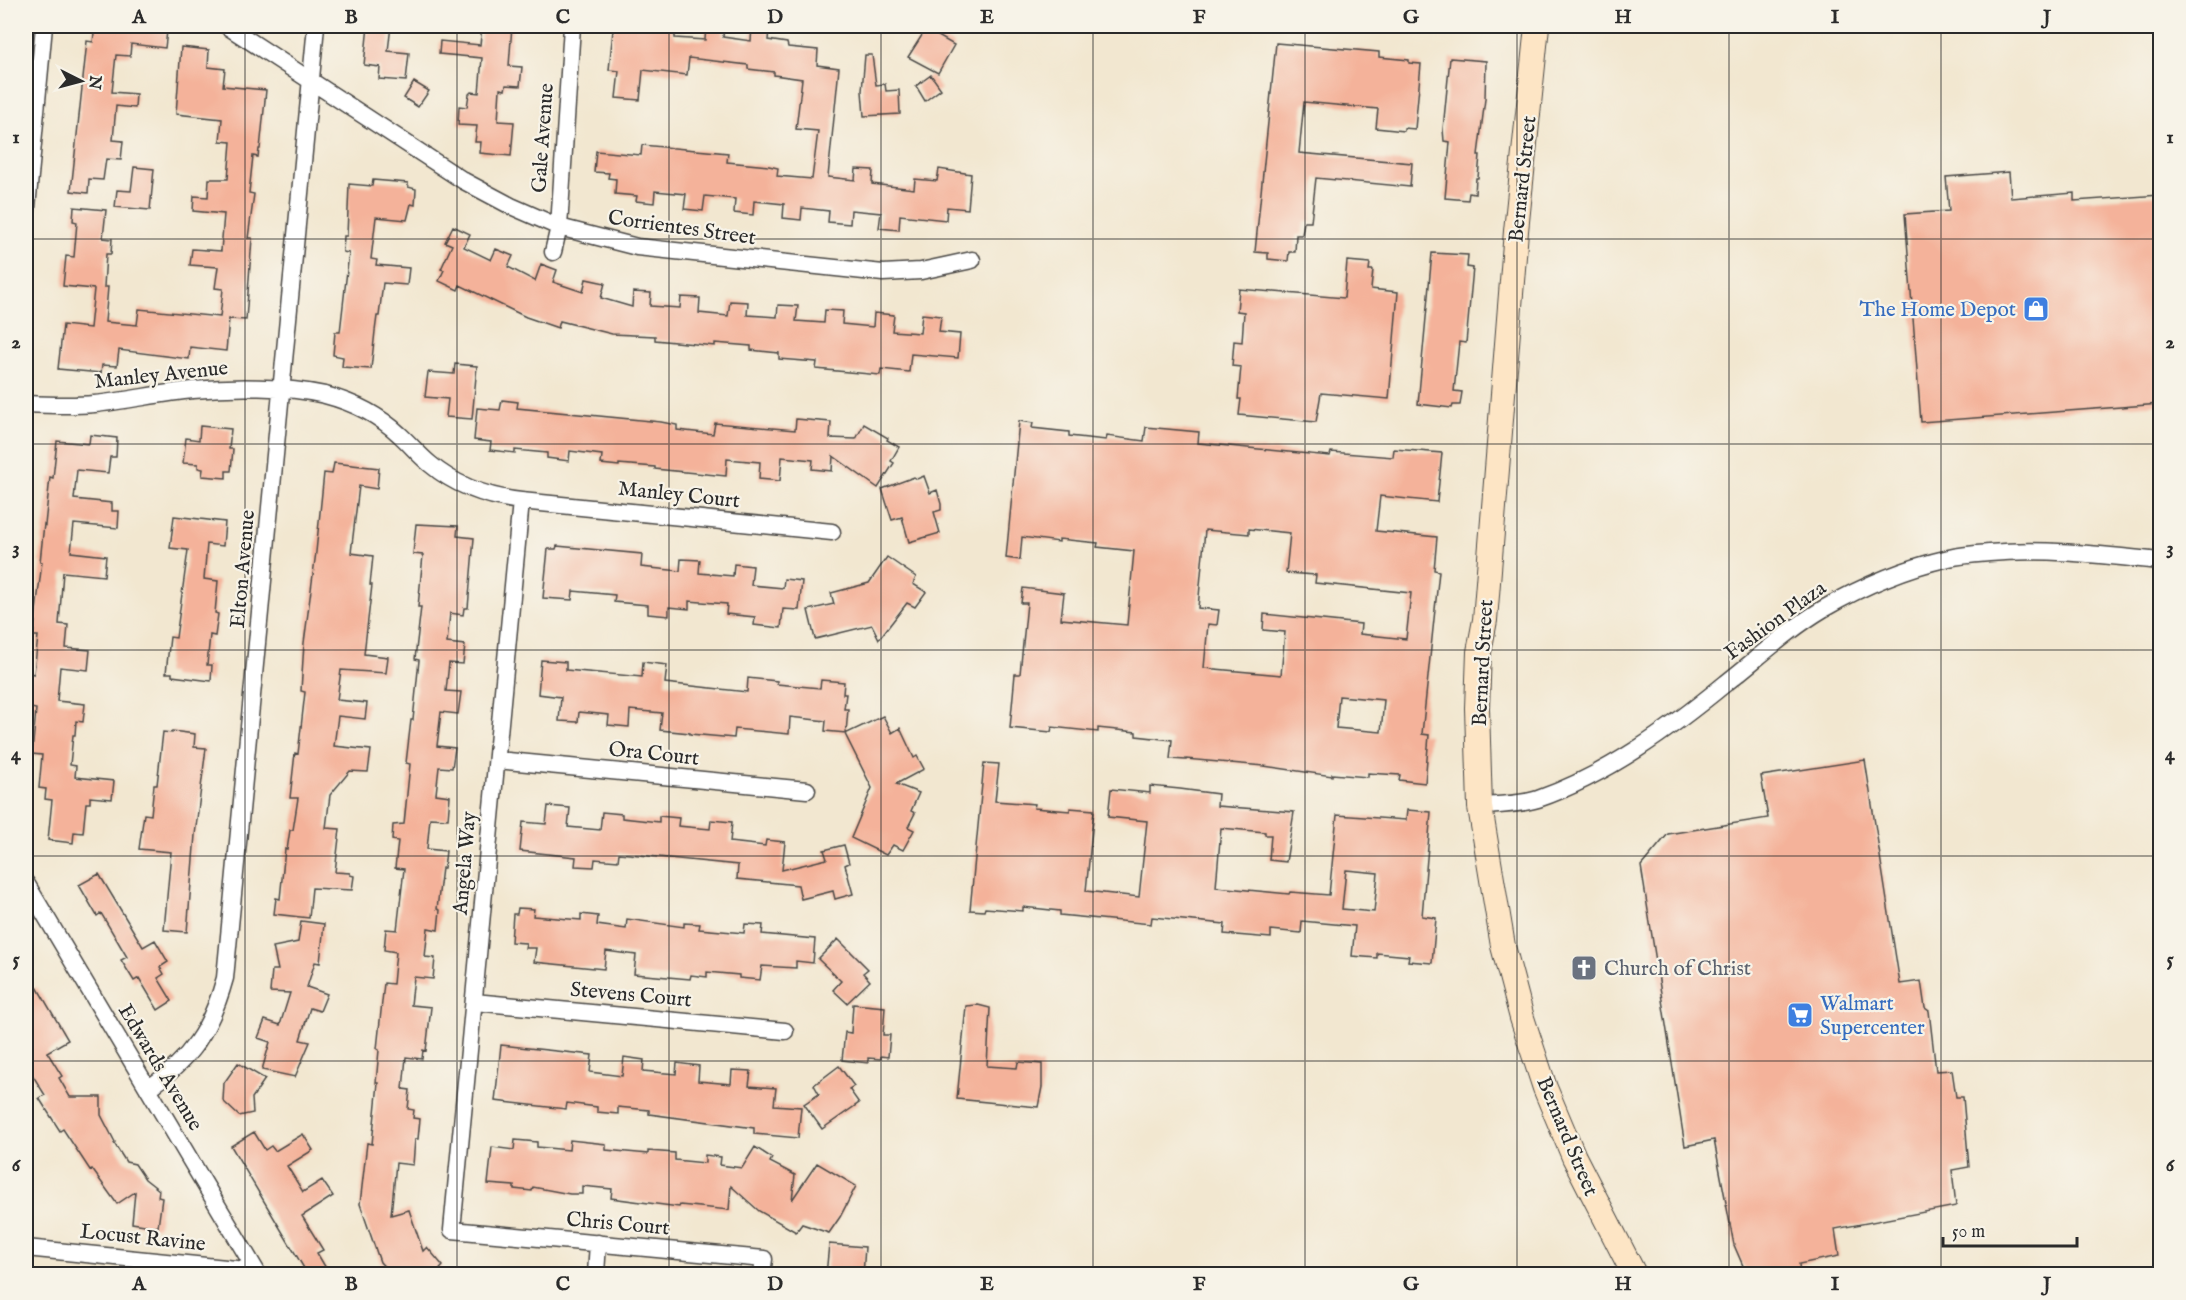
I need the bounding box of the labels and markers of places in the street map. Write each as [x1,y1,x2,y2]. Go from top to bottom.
shop icon: The Home Depot [2021,294,2051,324]
place label: The Home Depot [1859,297,2016,324]
church icon: Church of Christ [1569,953,1599,983]
place label: Church of Christ [1604,956,1751,983]
place label: Walmart Supercenter [1820,991,1925,1042]
supermarket icon: Walmart Supercenter [1785,1000,1815,1030]

